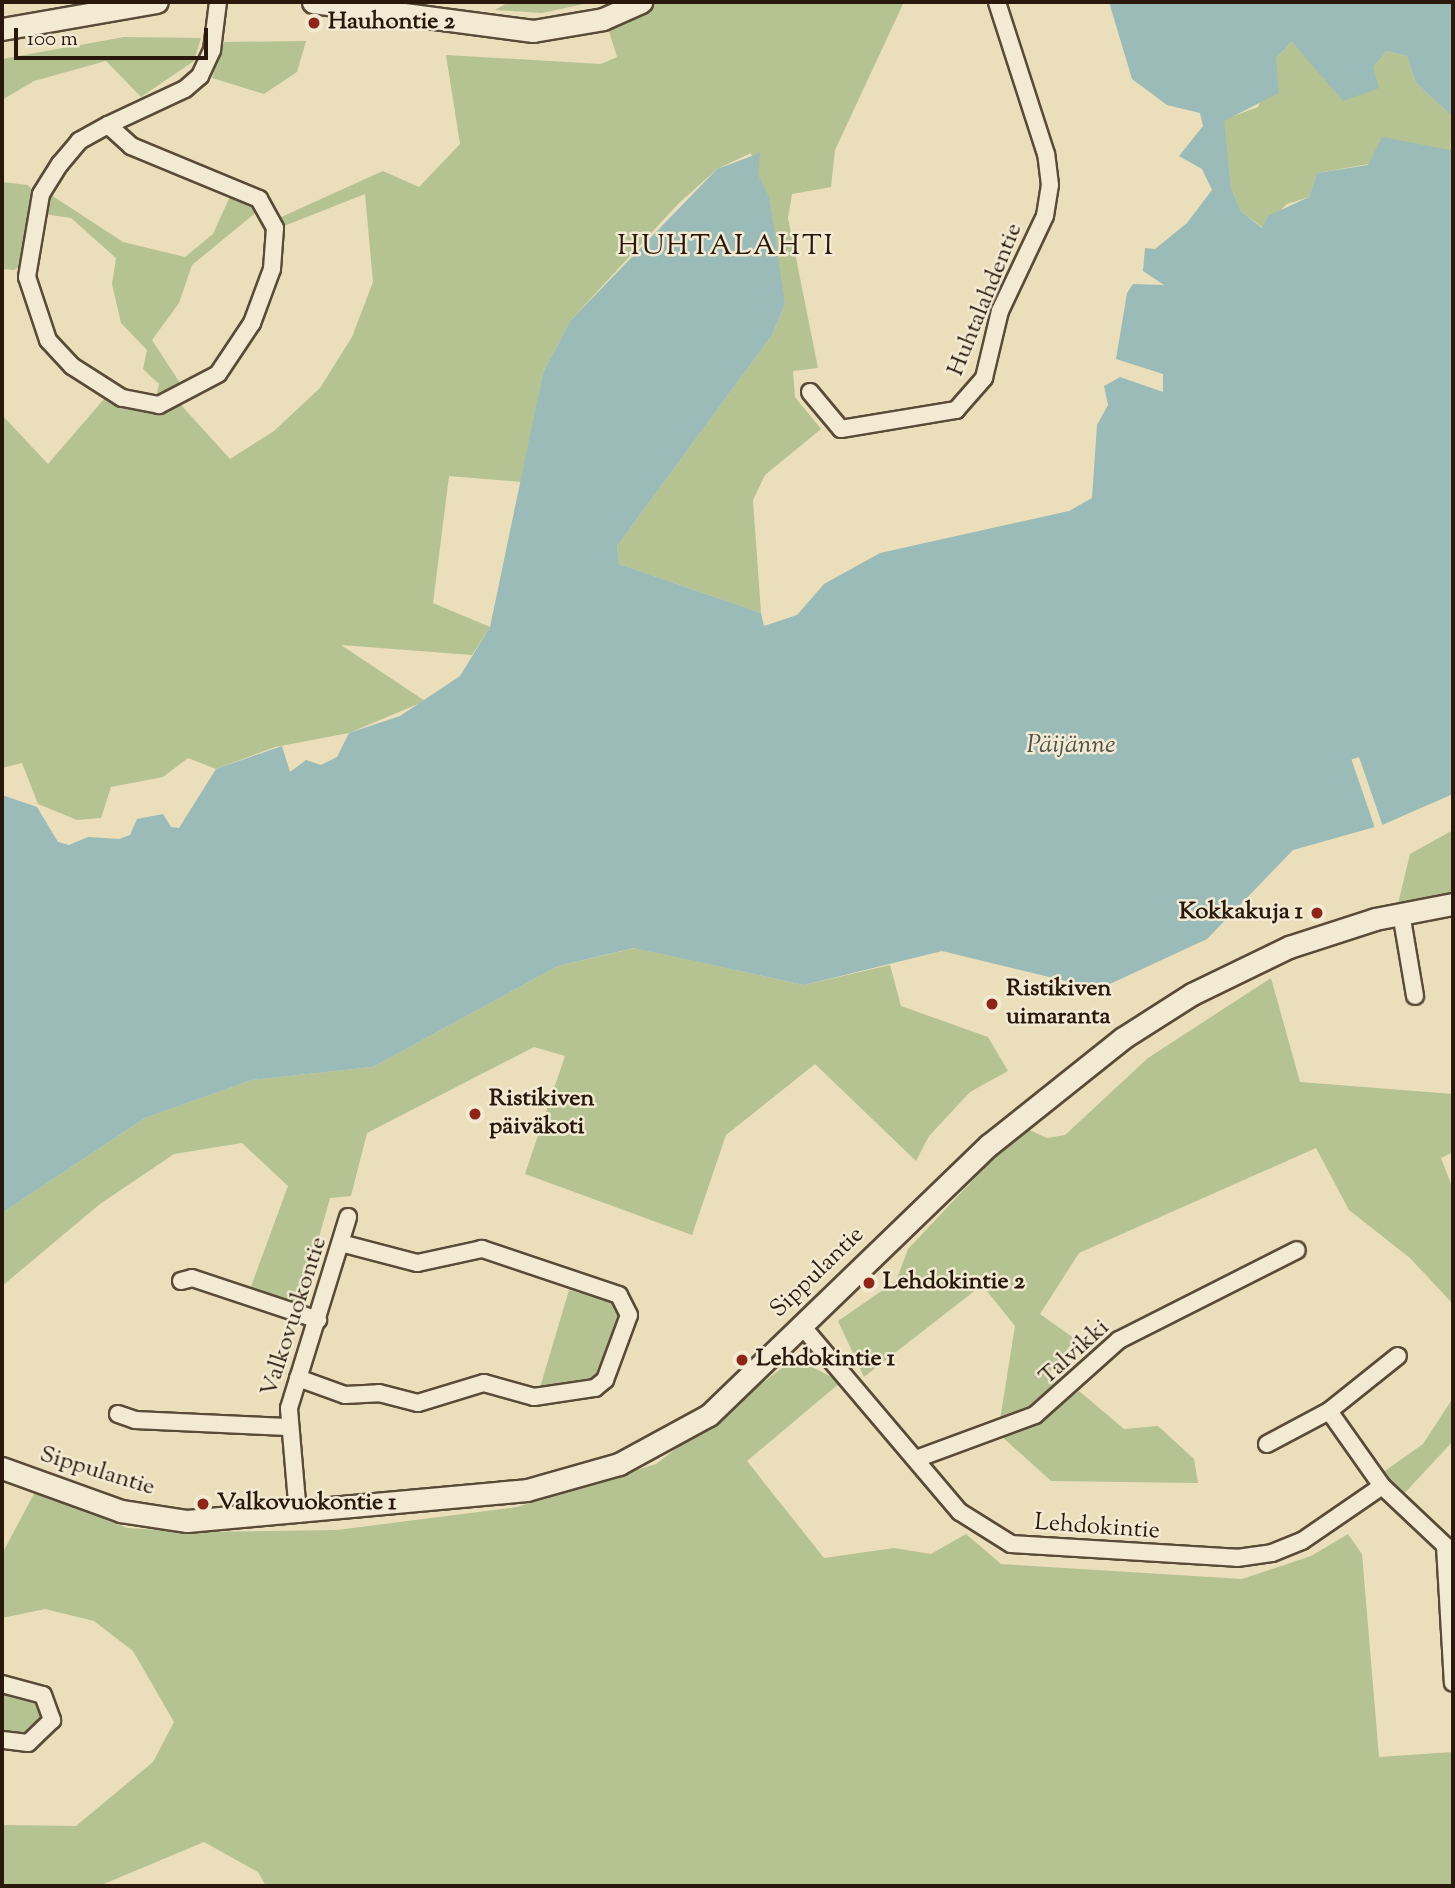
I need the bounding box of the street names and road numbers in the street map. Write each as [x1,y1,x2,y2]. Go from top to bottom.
street label: Huhtalahdentie [942,219,1030,381]
street label: Sippulantie [765,1221,871,1325]
street label: Valkovuokontie [256,1234,334,1400]
street label: Talvikki [1034,1314,1116,1392]
street label: Sippulantie [36,1441,158,1503]
street label: Lehdokintie [1033,1509,1161,1547]

